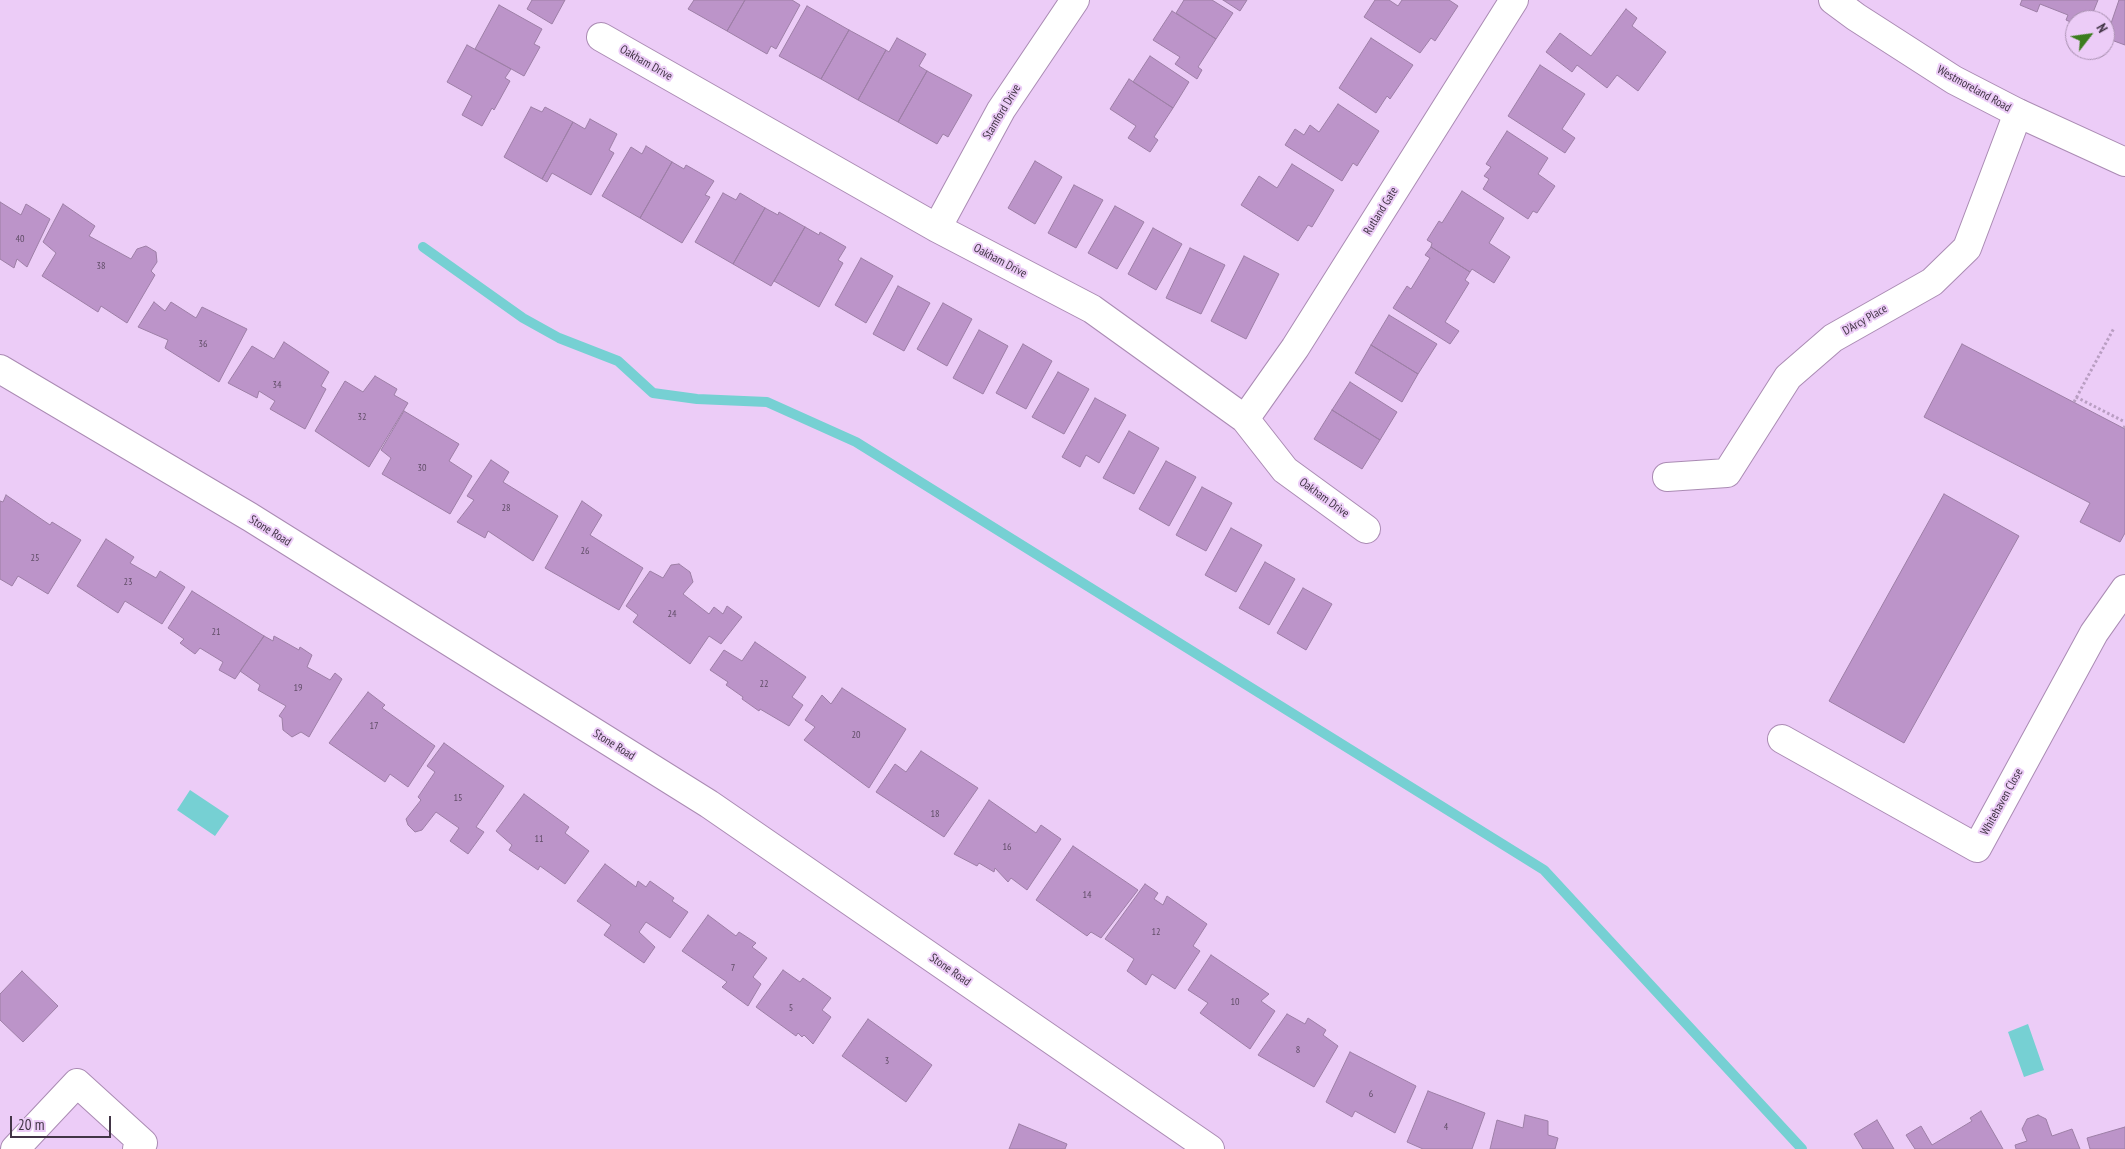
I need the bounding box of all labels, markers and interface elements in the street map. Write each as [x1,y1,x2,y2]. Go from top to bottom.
north arrow [2065,10,2115,60]
text: N [2092,20,2112,36]
street label: Oakham Drive [617,42,675,84]
street label: Westmoreland Road [1935,63,2013,115]
street label: Stamford Drive [980,82,1024,142]
street label: Rutland Gate [1361,184,1401,238]
house number: 40 [16,233,24,245]
street label: Oakham Drive [971,241,1029,281]
house number: 38 [97,260,105,272]
street label: D'Arcy Place [1840,301,1890,339]
house number: 36 [199,338,207,350]
house number: 34 [273,379,281,391]
house number: 32 [358,411,366,423]
house number: 30 [418,462,426,474]
street label: Oakham Drive [1296,475,1352,521]
house number: 28 [502,502,510,514]
street label: Stone Road [246,513,294,549]
house number: 26 [581,545,589,557]
house number: 25 [31,552,39,564]
house number: 23 [124,576,132,588]
house number: 24 [668,608,676,620]
house number: 21 [212,626,220,638]
house number: 22 [760,678,768,690]
house number: 19 [294,682,302,694]
house number: 17 [370,720,378,732]
street label: Stone Road [590,727,638,763]
house number: 20 [852,729,860,741]
street label: Whitehaven Close [1978,766,2026,838]
house number: 15 [454,792,462,804]
house number: 18 [931,808,939,820]
house number: 11 [535,833,543,845]
house number: 16 [1003,841,1011,853]
house number: 14 [1083,889,1091,901]
house number: 12 [1152,926,1160,938]
street label: Stone Road [927,951,973,989]
house number: 7 [731,962,735,974]
house number: 10 [1231,996,1239,1008]
house number: 5 [789,1002,793,1014]
house number: 8 [1296,1044,1300,1056]
house number: 3 [885,1055,889,1067]
house number: 6 [1369,1088,1373,1100]
scale bar [12,1106,114,1138]
text: 20 m [18,1115,44,1134]
house number: 4 [1444,1121,1448,1133]

